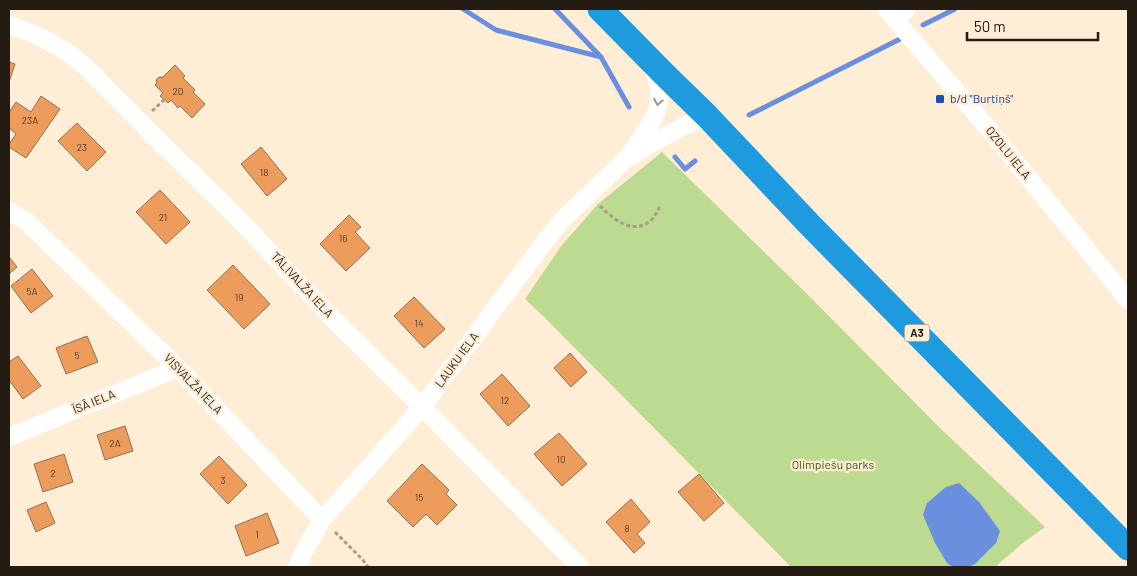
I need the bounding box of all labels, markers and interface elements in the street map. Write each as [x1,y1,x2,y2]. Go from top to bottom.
scale bar [967,10,1098,42]
text: 50 m [974,17,1006,35]
house number: 20 [172,85,184,97]
place label: b/d "Burtiņš" [950,91,1013,105]
marker: b/d "Burtiņš" [934,93,946,105]
one-way arrow [653,98,664,106]
house number: 23A [22,114,38,126]
street label: OZOLU IELA [983,123,1034,181]
house number: 23 [77,141,87,153]
house number: 18 [260,166,268,178]
house number: 21 [159,211,167,223]
house number: 16 [339,232,347,244]
street label: TĀLIVALŽA IELA [269,249,337,320]
house number: 5A [26,285,38,297]
house number: 19 [235,291,243,303]
house number: 14 [414,317,424,329]
road number: A3 [904,324,930,342]
street label: LAUKU IELA [431,329,481,390]
house number: 5 [74,349,80,361]
street label: VISVALŽA IELA [161,350,226,416]
street label: ĪSĀ IELA [69,386,117,416]
house number: 12 [501,394,509,406]
house number: 2A [109,437,121,449]
house number: 10 [556,453,566,465]
park label: Olimpiešu parks [792,457,875,471]
house number: 2 [50,467,56,479]
house number: 3 [220,474,226,486]
house number: 15 [415,491,423,503]
house number: 8 [624,522,630,534]
house number: 1 [255,528,259,540]

